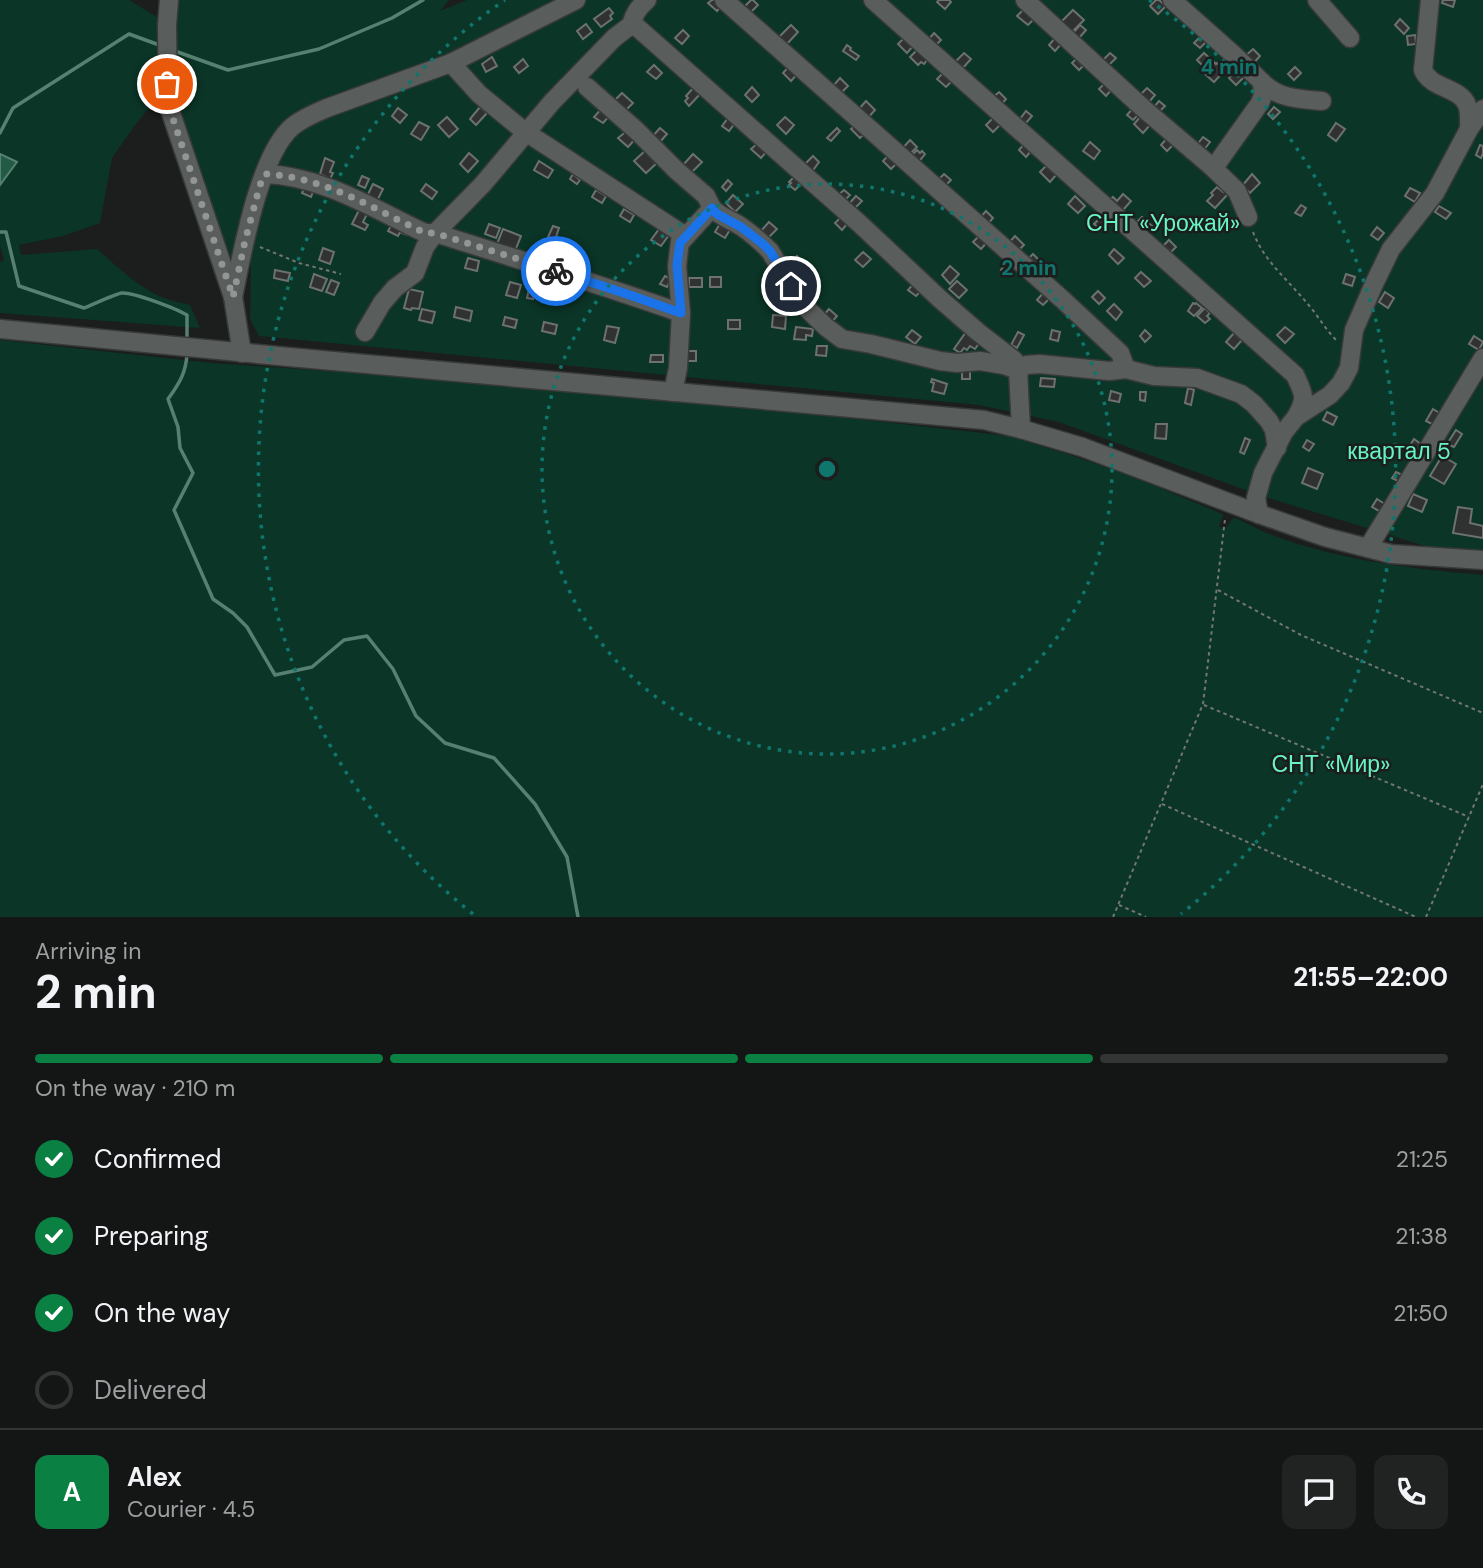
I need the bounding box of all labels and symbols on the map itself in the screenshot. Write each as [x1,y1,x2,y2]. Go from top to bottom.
text: 4 min [1200,53,1258,81]
pin [137,54,197,114]
park label: СНТ «Урожай» [1086,208,1240,238]
courier [521,236,591,306]
text: 2 min [1001,254,1057,282]
pin [761,256,821,316]
park label: квартал 5 [1347,436,1451,466]
centre of rings [815,457,839,481]
park label: СНТ «Мир» [1272,749,1390,779]

